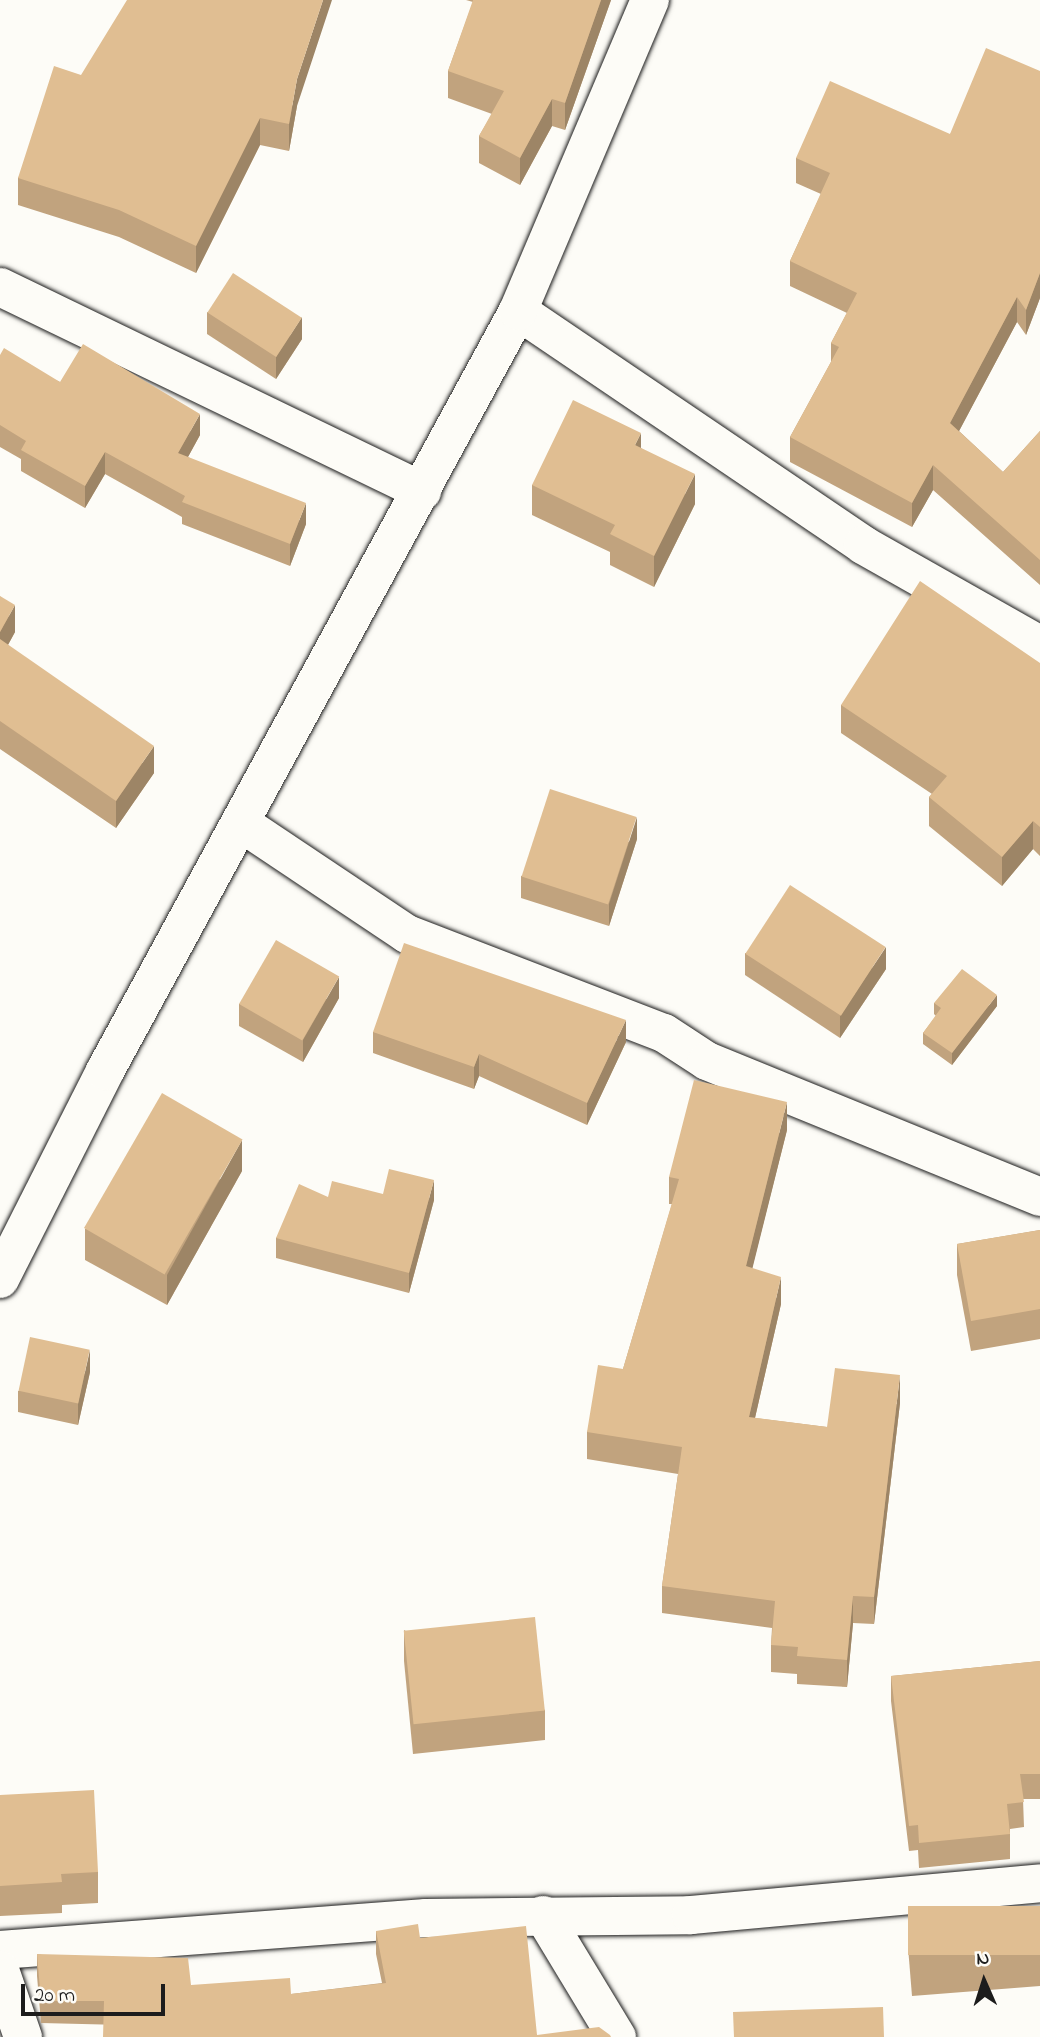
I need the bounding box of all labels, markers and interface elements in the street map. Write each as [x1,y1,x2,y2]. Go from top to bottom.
north arrow [949,1946,1019,2016]
text: N [976,1946,990,1973]
scale bar [24,1970,168,2014]
text: 20 m [34,1981,75,2011]

